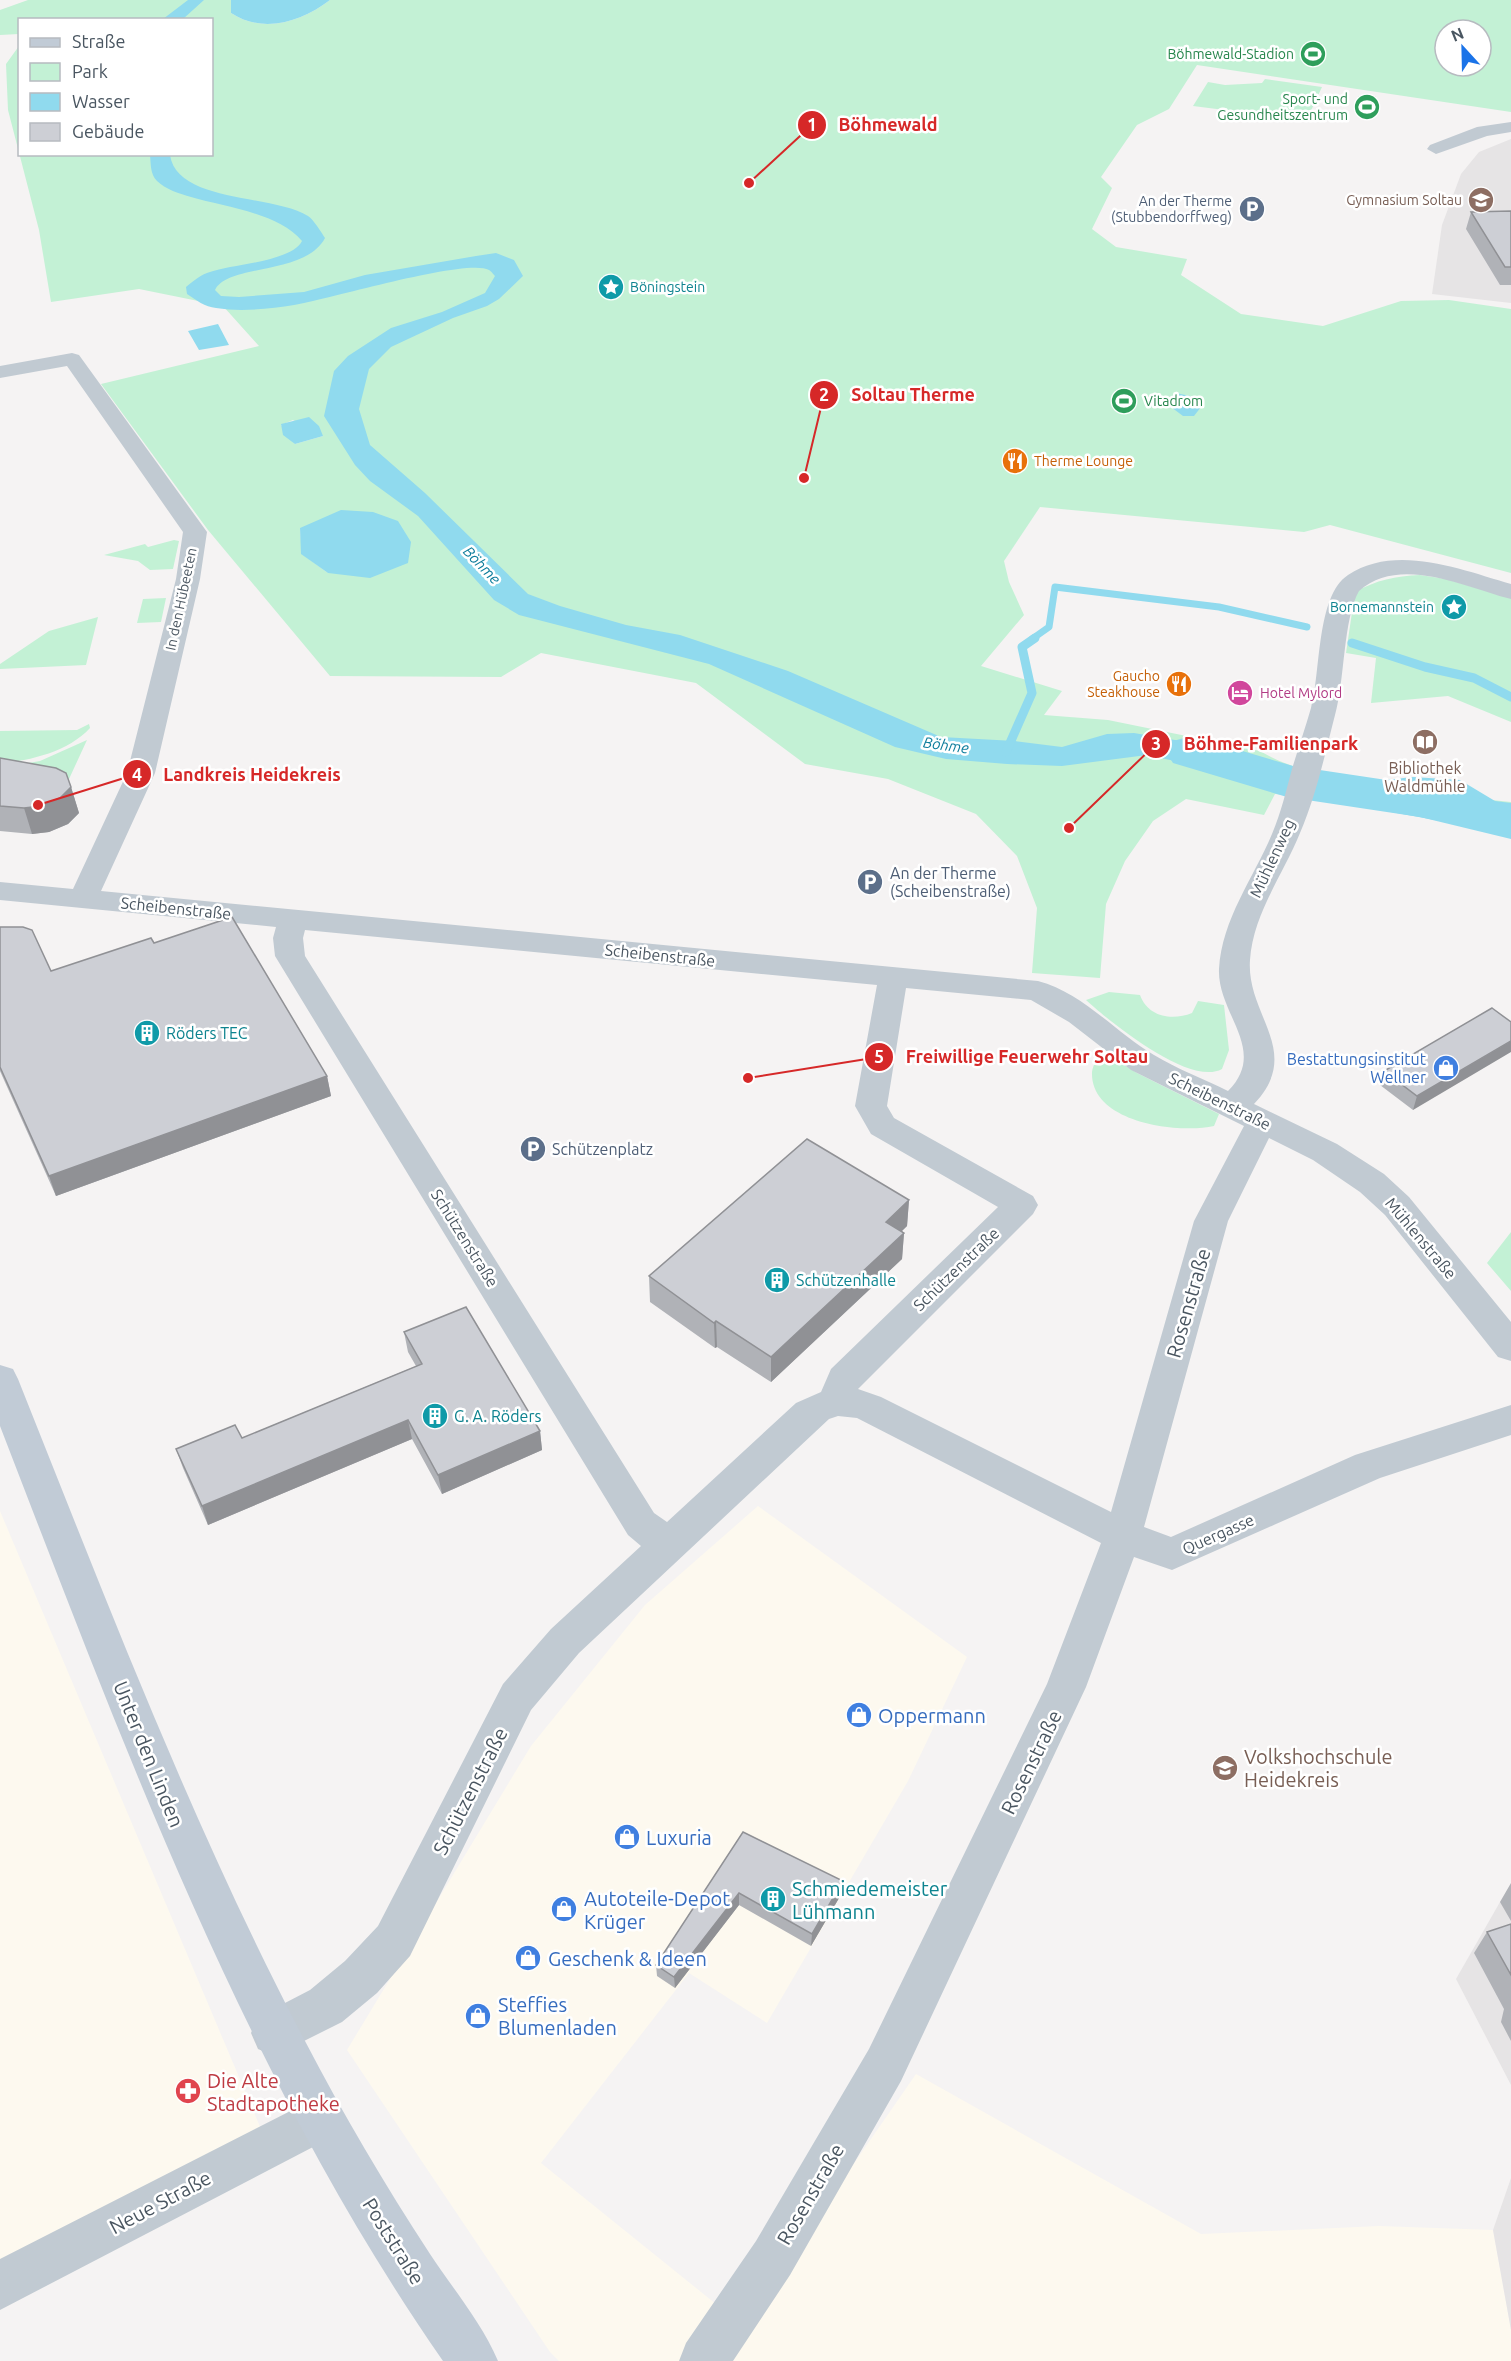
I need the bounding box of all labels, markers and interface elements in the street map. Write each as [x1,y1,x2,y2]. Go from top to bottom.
legend [18,18,213,156]
north arrow [1433,18,1493,78]
text: N [1448,24,1466,45]
text: Straße [72,31,125,51]
sports icon: Böhmewald-Stadion [1298,39,1328,69]
place label: Böhmewald-Stadion [1167,46,1294,62]
text: Park [72,61,108,81]
text: Wasser [72,91,130,111]
place label: Sport- und Gesundheitszentrum [1217,91,1348,123]
sports icon: Sport- und Gesundheitszentrum [1352,92,1382,122]
callout: Böhmewald [797,107,950,143]
text: 1 [807,114,817,134]
text: Böhmewald [838,114,938,134]
text: Gebäude [72,121,144,141]
school or university icon: Gymnasium Soltau [1466,185,1496,215]
place label: Gymnasium Soltau [1346,192,1462,208]
place label: An der Therme (Stubbendorffweg) [1111,193,1232,225]
parking icon: An der Therme (Stubbendorffweg) [1237,194,1267,224]
place icon: Böningstein [596,272,626,302]
place label: Böningstein [630,279,705,295]
callout: Soltau Therme [809,377,987,413]
text: 2 [819,384,829,404]
text: Soltau Therme [851,384,975,404]
sports icon: Vitadrom [1109,386,1139,416]
place label: Vitadrom [1144,393,1203,409]
restaurant icon: Therme Lounge [1000,446,1030,476]
place label: Therme Lounge [1034,453,1133,469]
water label: Böhme [460,543,504,588]
street label: In den Hübeeten [162,546,200,652]
place icon: Bornemannstein [1439,592,1469,622]
place label: Bornemannstein [1330,599,1434,615]
place label: Gaucho Steakhouse [1087,668,1160,700]
restaurant icon: Gaucho Steakhouse [1164,669,1194,699]
hotel icon: Hotel Mylord [1225,678,1255,708]
place label: Hotel Mylord [1260,685,1342,701]
callout: Böhme-Familienpark [1141,726,1370,762]
library icon: Bibliothek Waldmühle [1410,727,1440,757]
water label: Böhme [922,733,970,757]
text: 3 [1151,733,1161,753]
text: Böhme-Familienpark [1184,733,1358,753]
callout: Landkreis Heidekreis [122,756,353,792]
place label: Bibliothek Waldmühle [1384,759,1466,795]
text: 4 [132,764,142,784]
text: Landkreis Heidekreis [163,764,341,784]
street label: Mühlenweg [1246,816,1298,900]
place label: An der Therme (Scheibenstraße) [890,864,1011,901]
parking icon: An der Therme (Scheibenstraße) [855,867,885,897]
street label: Scheibenstraße [120,893,232,923]
street label: Scheibenstraße [604,940,716,970]
building icon: Röders TEC [132,1018,162,1048]
place label: Röders TEC [166,1024,248,1042]
callout: Freiwillige Feuerwehr Soltau [864,1039,1160,1075]
text: 5 [874,1046,884,1066]
text: Freiwillige Feuerwehr Soltau [906,1046,1148,1066]
place label: Bestattungsinstitut Wellner [1287,1050,1427,1086]
shop icon: Bestattungsinstitut Wellner [1431,1053,1461,1083]
street label: Scheibenstraße [1166,1069,1274,1133]
parking icon: Schützenplatz [518,1134,548,1164]
place label: Schützenplatz [552,1140,653,1158]
street label: Schützenstraße [428,1186,502,1290]
street label: Mühlenstraße [1382,1194,1460,1282]
street label: Schützenstraße [910,1224,1002,1314]
street label: Rosenstraße [1161,1246,1215,1360]
building icon: Schützenhalle [762,1265,792,1295]
place label: Schützenhalle [796,1271,896,1289]
building icon: G. A. Röders [420,1401,450,1431]
place label: G. A. Röders [454,1407,541,1425]
street label: Quergasse [1179,1510,1257,1558]
street label: Unter den Linden [109,1678,189,1830]
shop icon: Oppermann [844,1700,874,1730]
place label: Oppermann [878,1704,986,1727]
street label: Rosenstraße [996,1706,1066,1818]
street label: Schützenstraße [428,1724,512,1858]
place label: Volkshochschule Heidekreis [1244,1745,1393,1791]
school or university icon: Volkshochschule Heidekreis [1210,1753,1240,1783]
shop icon: Luxuria [612,1822,642,1852]
place label: Luxuria [646,1826,712,1849]
place label: Schmiedemeister Lühmann [792,1877,948,1923]
building icon: Schmiedemeister Lühmann [758,1884,788,1914]
place label: Autoteile-Depot Krüger [584,1887,730,1933]
shop icon: Autoteile-Depot Krüger [549,1894,579,1924]
shop icon: Geschenk & Ideen [513,1943,543,1973]
place label: Geschenk & Ideen [548,1947,707,1970]
place label: Steffies Blumenladen [498,1993,617,2039]
shop icon: Steffies Blumenladen [463,2001,493,2031]
place label: Die Alte Stadtapotheke [207,2069,340,2115]
pharmacy icon: Die Alte Stadtapotheke [173,2076,203,2106]
street label: Rosenstraße [772,2139,848,2249]
street label: Neue Straße [105,2166,215,2238]
street label: Poststraße [358,2194,430,2288]

